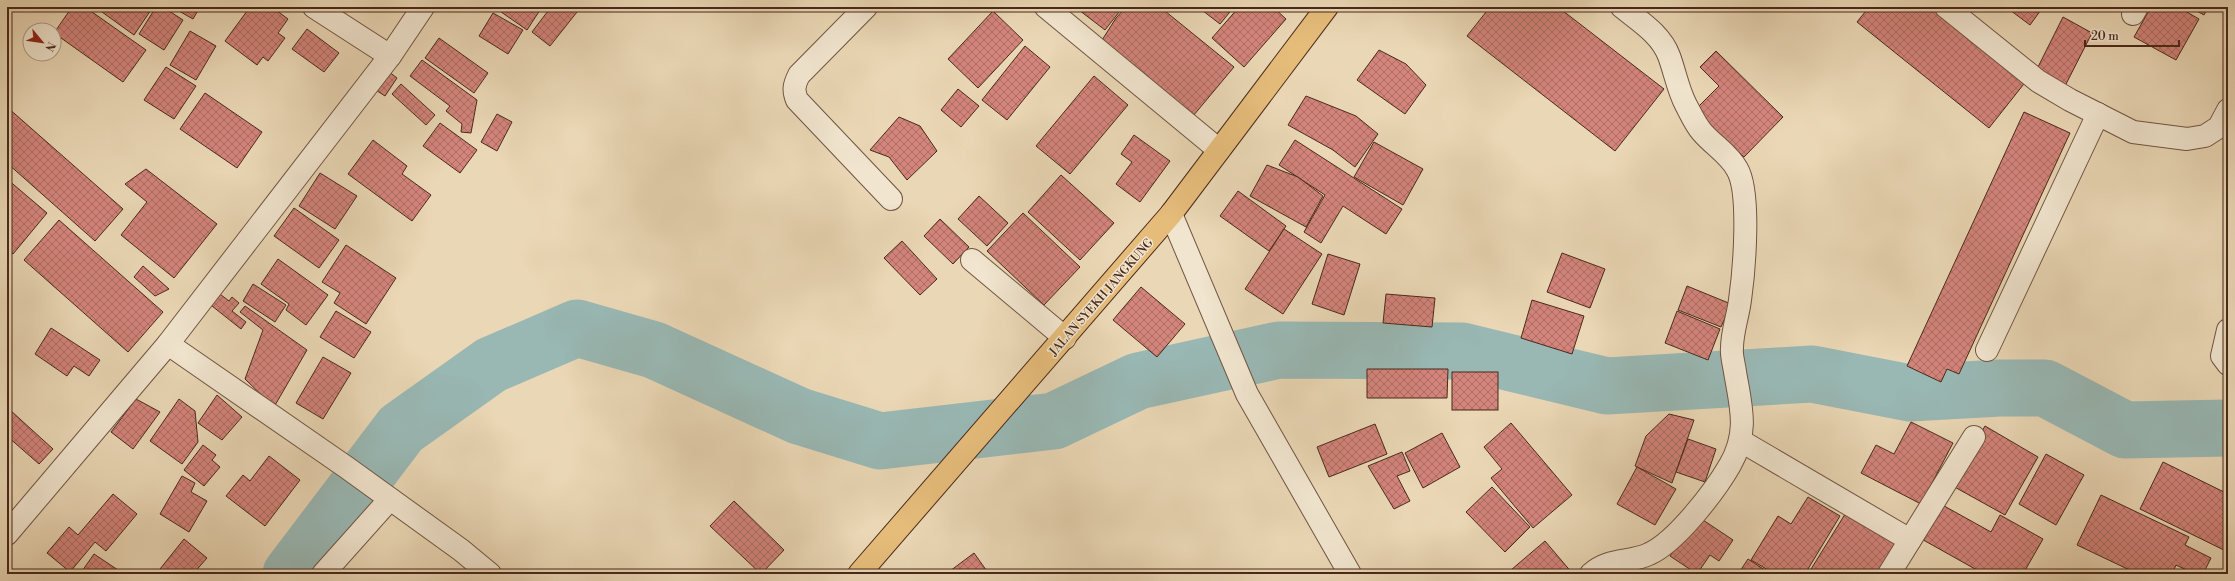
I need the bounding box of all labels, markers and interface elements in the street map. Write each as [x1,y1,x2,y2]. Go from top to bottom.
north arrow [22,22,62,62]
scale bar [2085,22,2179,48]
text: 20 m [2091,29,2119,44]
text: N [41,39,58,54]
street label: JALAN SYEKH JANGKUNG [1046,235,1157,360]

